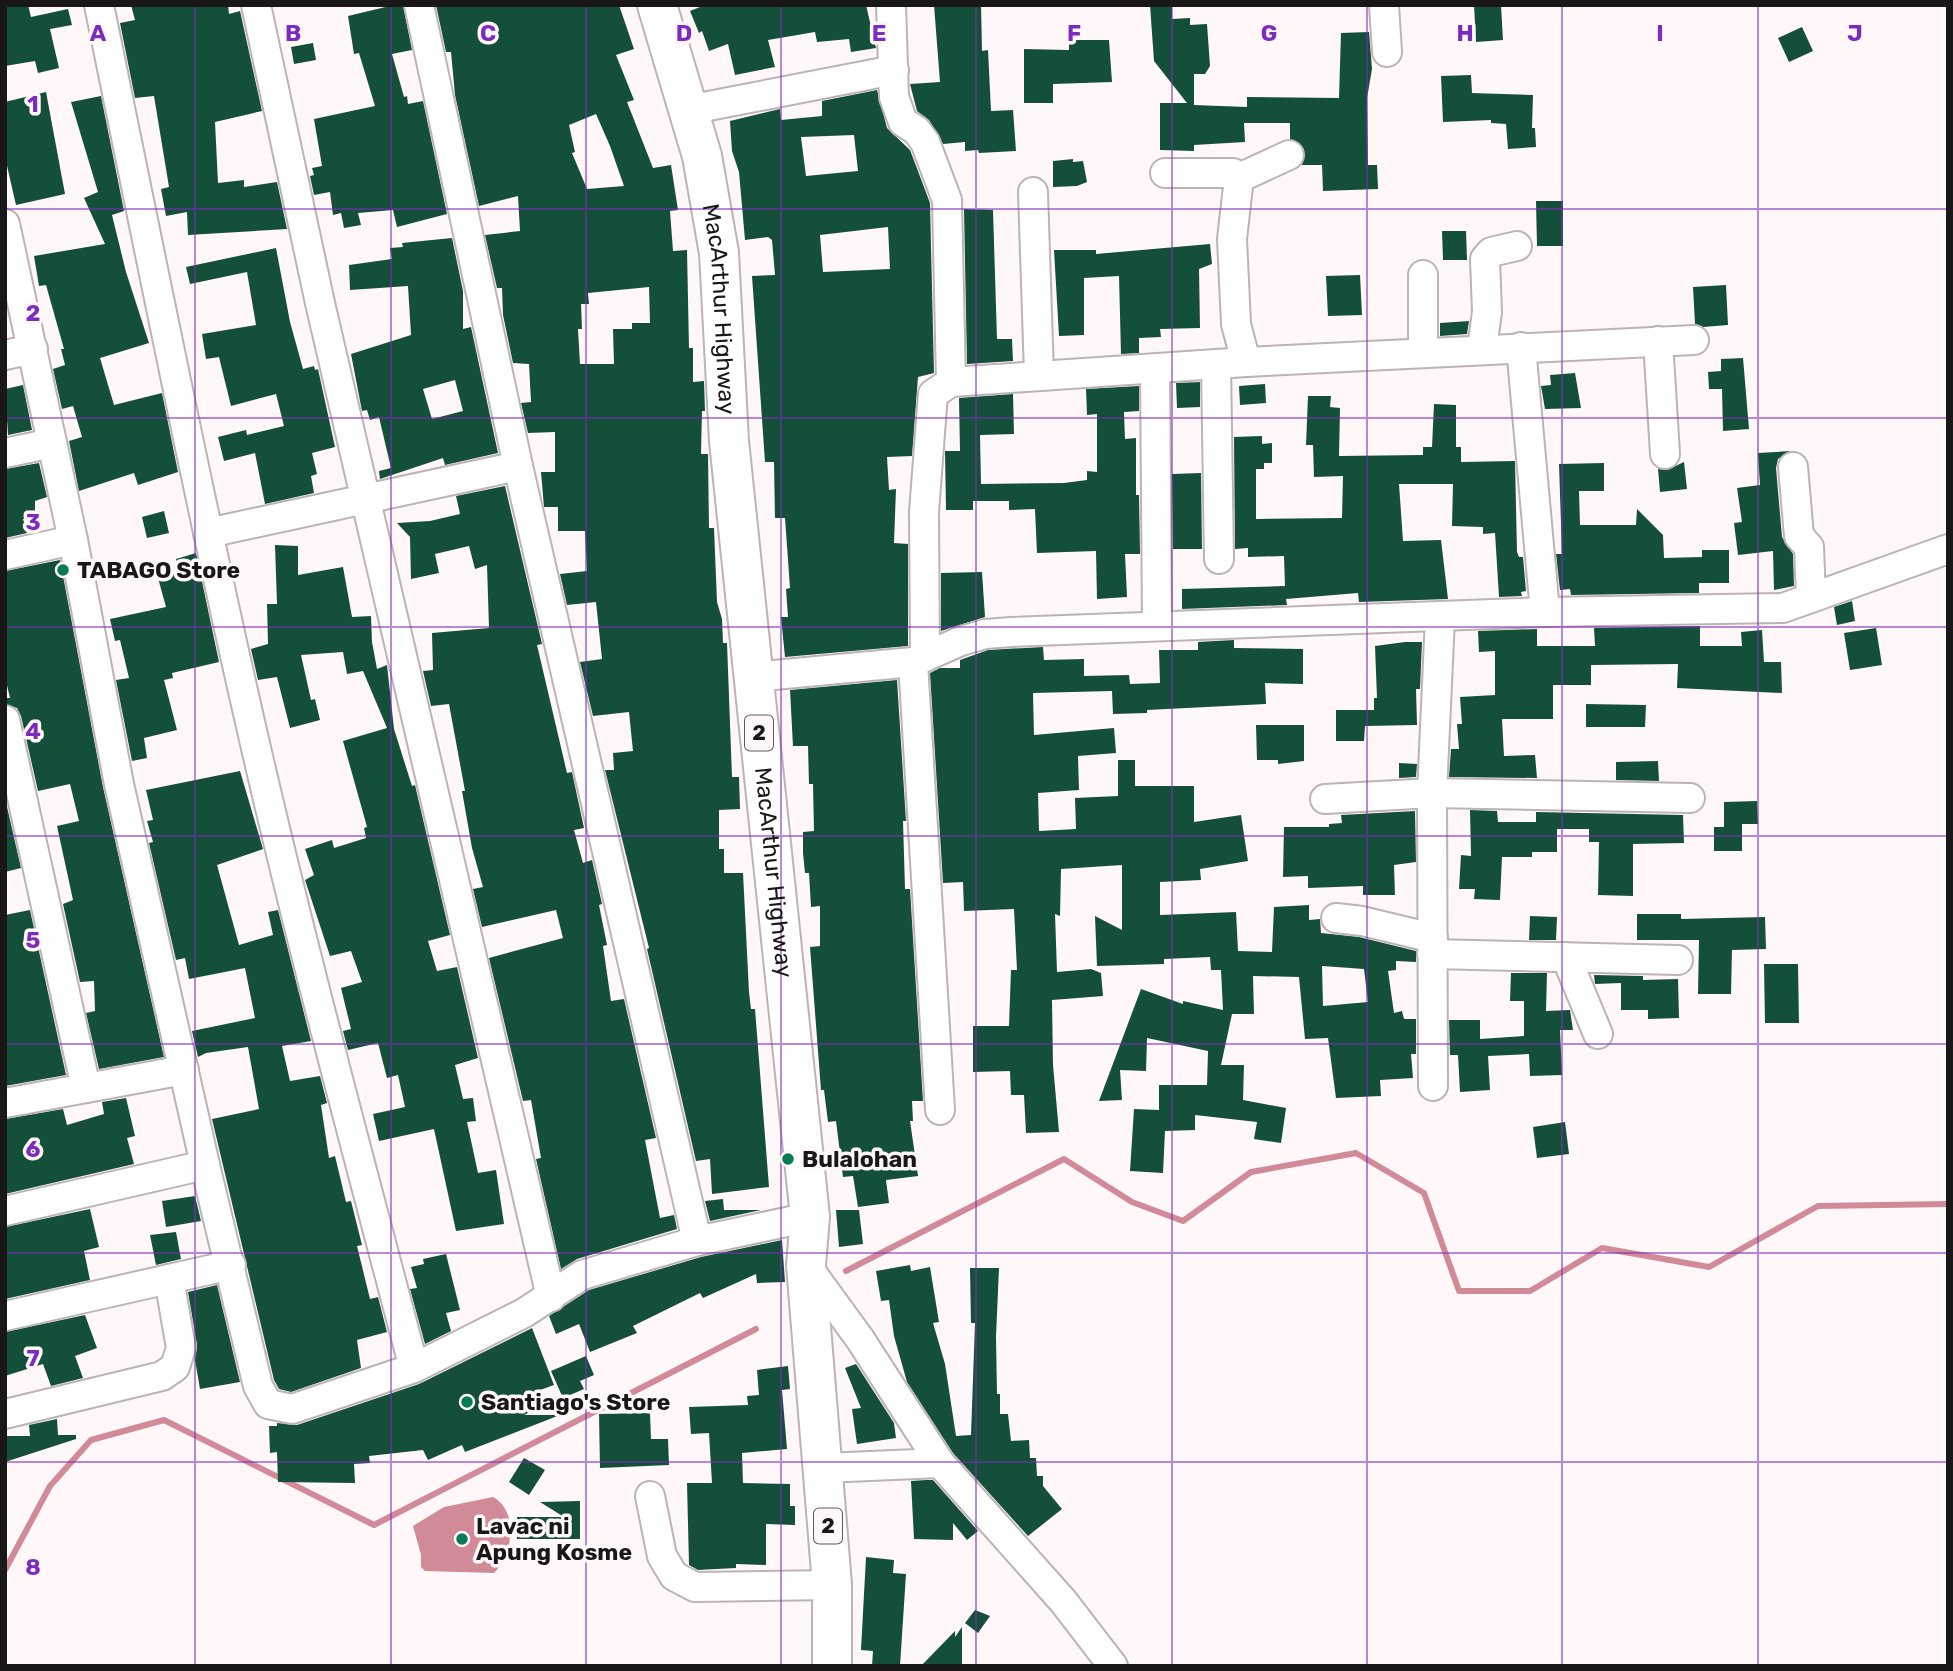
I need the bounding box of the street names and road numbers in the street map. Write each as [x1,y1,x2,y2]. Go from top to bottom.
street label: MacArthur Highway [697,202,742,415]
road number: 2 [745,716,773,750]
street label: MacArthur Highway [749,766,799,979]
road number: 2 [814,1508,842,1544]

